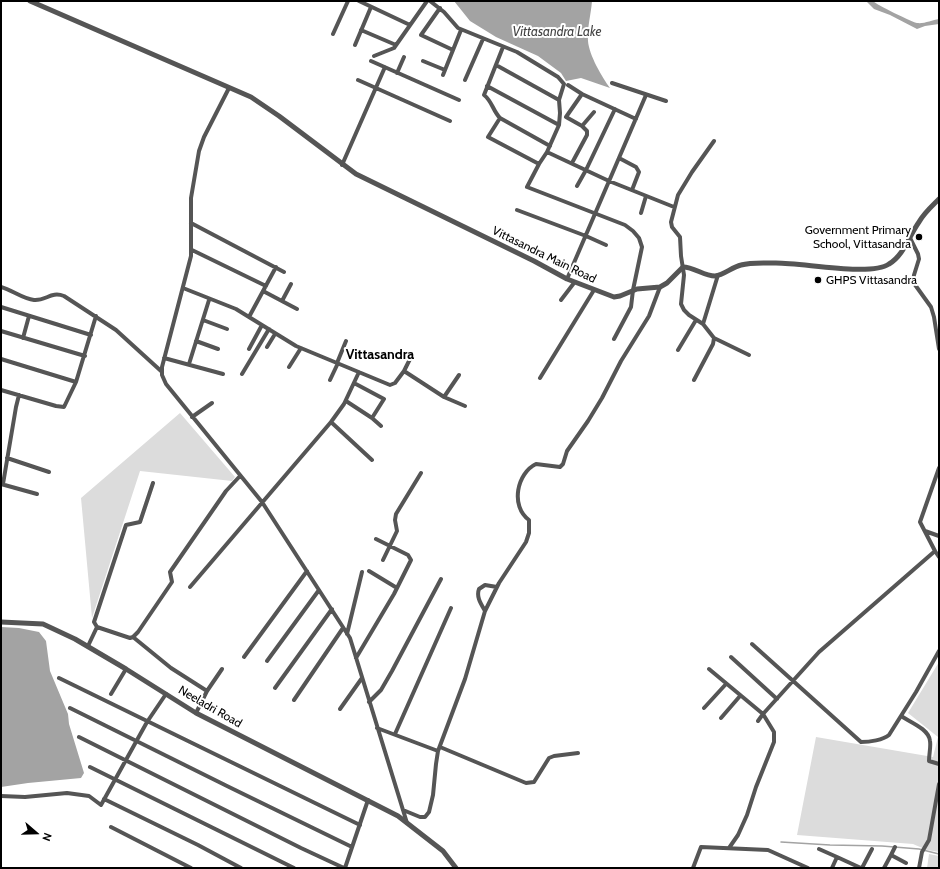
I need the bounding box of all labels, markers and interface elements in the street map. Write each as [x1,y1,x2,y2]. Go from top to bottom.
water label: Vittasandra Lake [513,24,601,40]
place label: Government Primary School, Vittasandra [805,223,911,251]
street label: Vittasandra Main Road [490,224,598,286]
marker: Government Primary School, Vittasandra [914,232,924,242]
place label: GHPS Vittasandra [826,273,917,287]
marker: GHPS Vittasandra [813,275,823,285]
district label: Vittasandra [346,347,414,363]
street label: Neeladri Road [176,683,244,731]
north arrow [16,813,56,853]
text: N [39,831,55,843]

